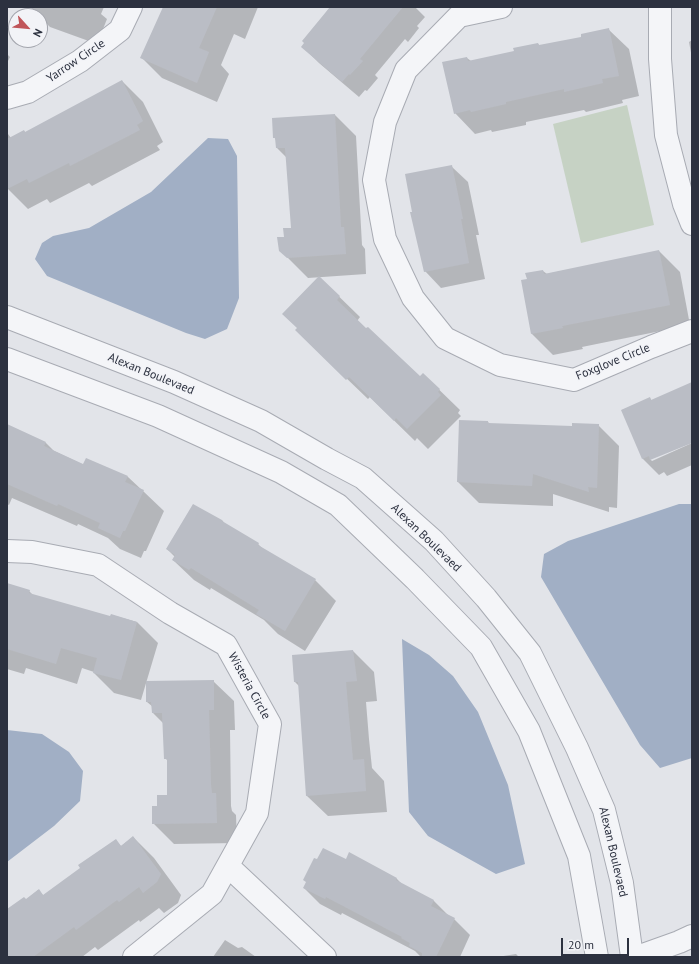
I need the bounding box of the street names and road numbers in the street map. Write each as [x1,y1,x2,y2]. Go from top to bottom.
street label: Yarrow Circle [44,36,108,86]
street label: Foxglove Circle [574,341,652,383]
street label: Alexan Boulevaed [106,350,196,398]
street label: Alexan Boulevaed [388,501,464,575]
street label: Wisteria Circle [225,650,273,722]
street label: Alexan Boulevaed [596,806,630,898]

